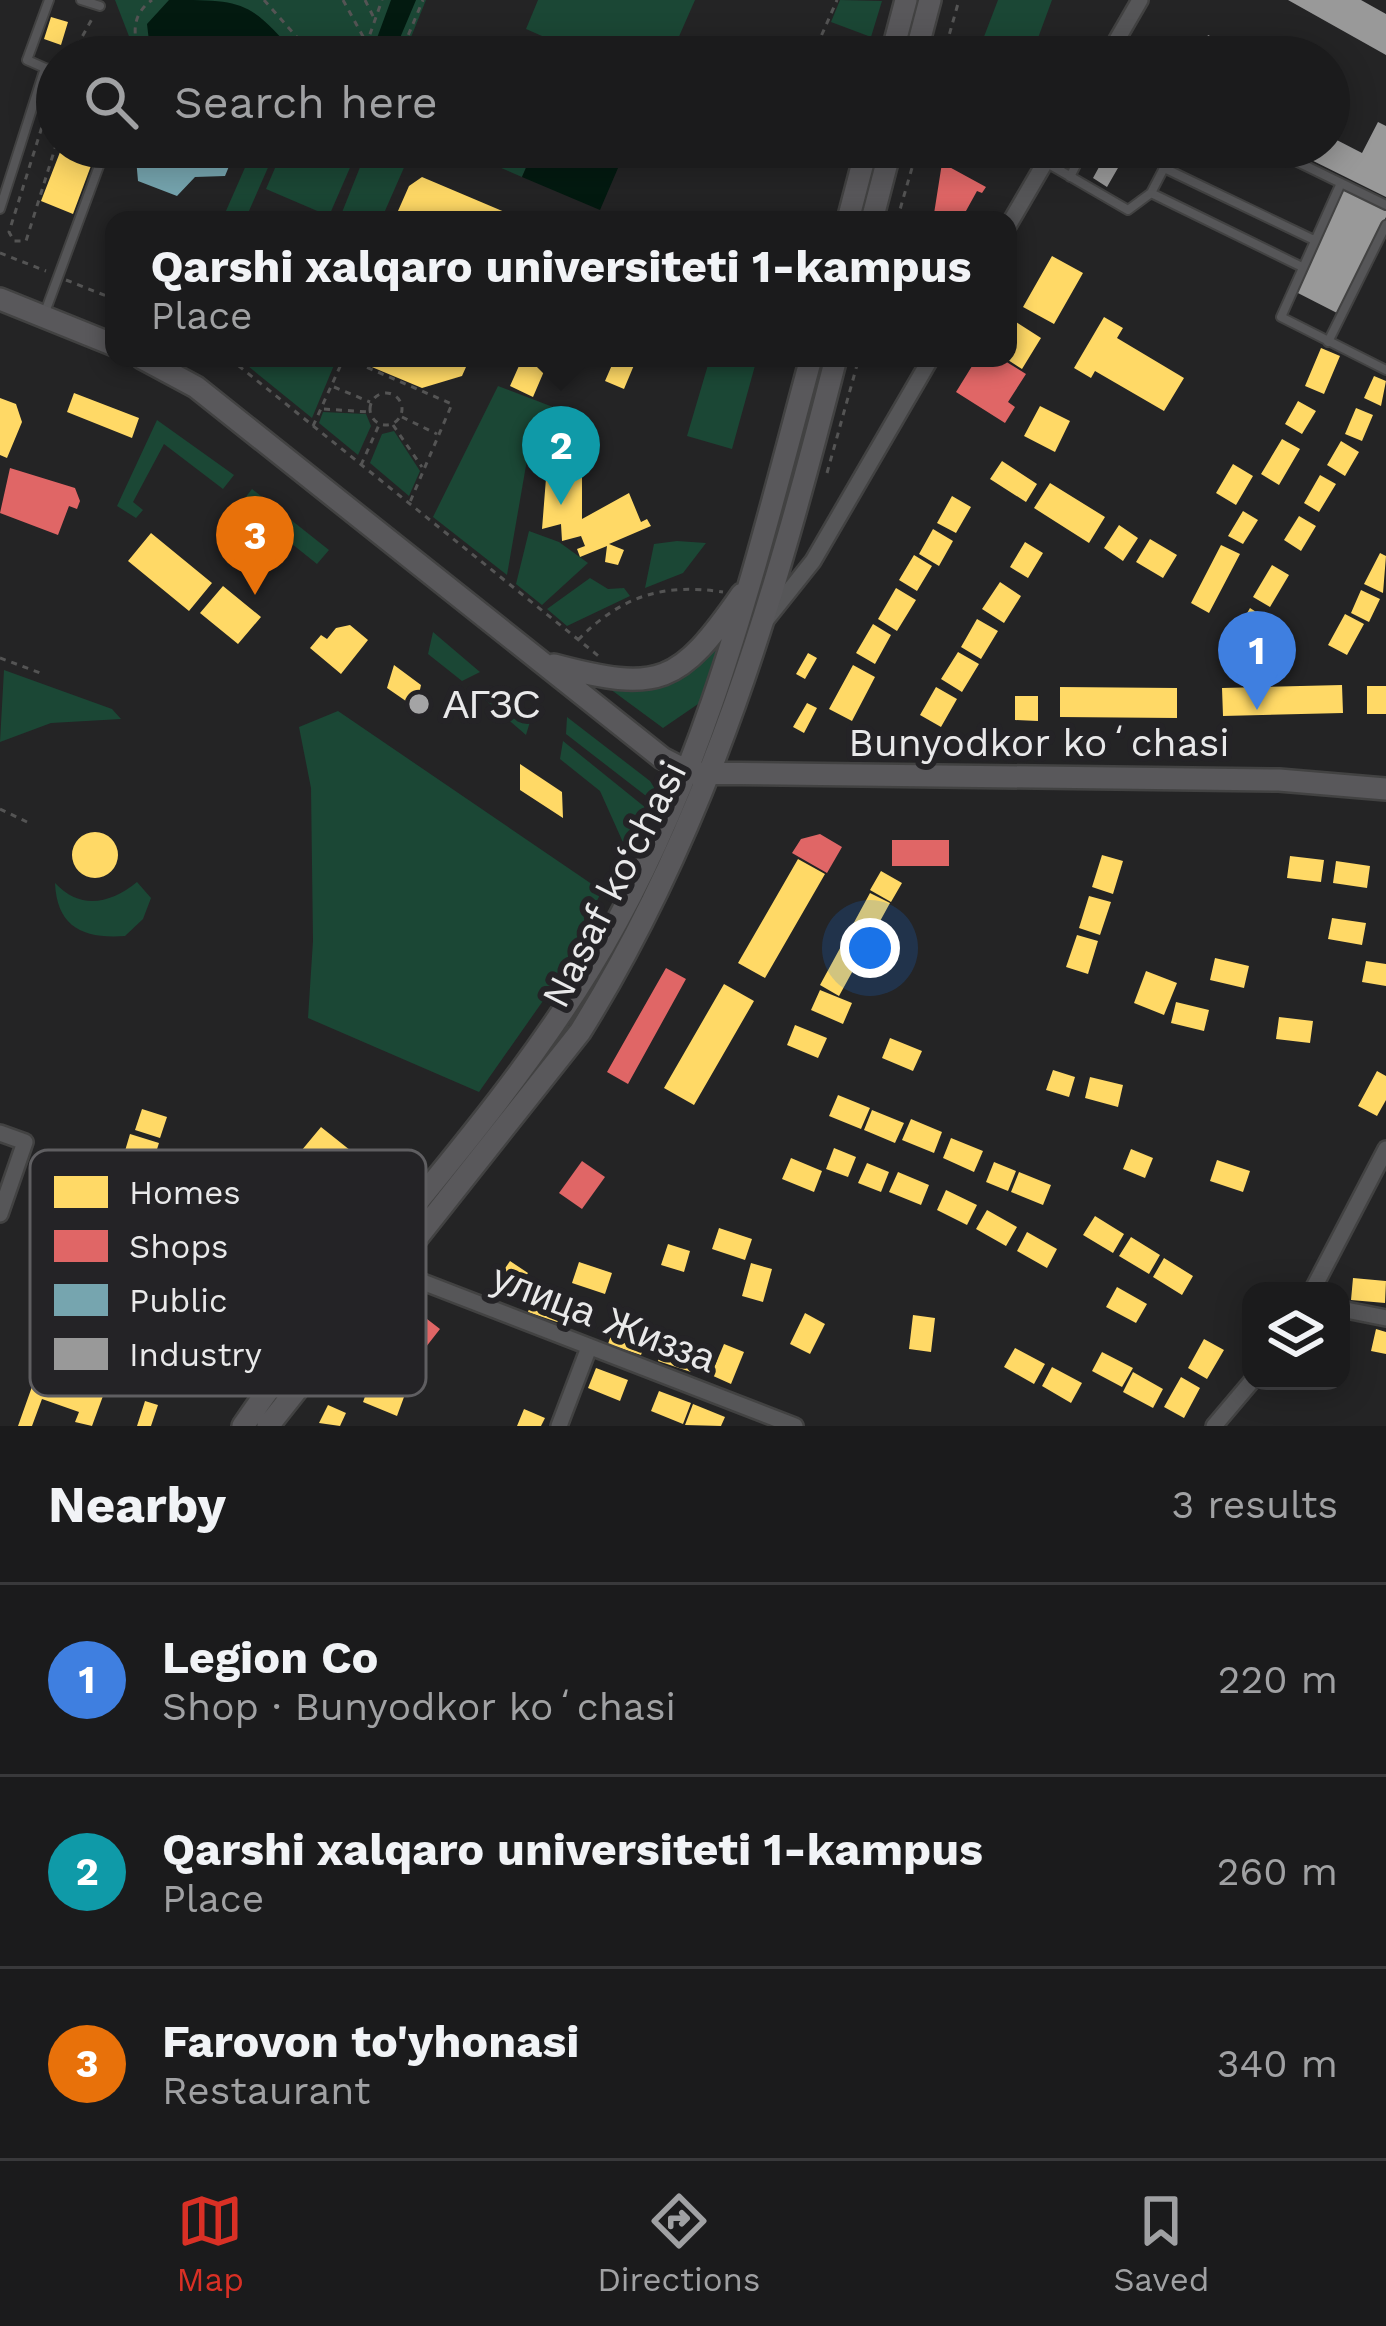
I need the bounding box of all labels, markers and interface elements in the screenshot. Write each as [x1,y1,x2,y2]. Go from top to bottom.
search box [36,36,1350,168]
icon: search [78,69,144,135]
text: Search here [174,76,438,129]
popup [105,211,1017,367]
text: Qarshi xalqaro universiteti 1-kampus [150,240,972,293]
text: Place [150,293,253,338]
pin: 2 [522,406,600,505]
pin: 3 [216,496,294,595]
pin: 1 [1218,611,1296,710]
place label: АГЗС [443,682,541,727]
marker: АГЗС [406,691,432,717]
street label: Bunyodkor koʻchasi [848,720,1230,765]
street label: Nasaf ko‘chasi [532,753,696,1015]
your location [840,918,900,978]
legend [30,1150,426,1396]
text: Homes [129,1173,241,1212]
text: Shops [129,1227,228,1266]
street label: улица Жизза [486,1255,722,1381]
text: Public [129,1281,228,1320]
map controls [1242,1282,1350,1390]
button: layers [1242,1282,1350,1390]
text: Industry [129,1335,262,1374]
text: Nearby [48,1475,226,1534]
text: 3 results [1172,1482,1338,1527]
text: Legion Co [162,1631,379,1684]
text: 1 [79,1657,95,1702]
text: 220 m [1218,1657,1338,1702]
text: Shop · Bunyodkor koʻchasi [162,1684,676,1729]
text: Qarshi xalqaro universiteti 1-kampus [162,1823,983,1876]
text: 2 [75,1849,99,1894]
text: 260 m [1217,1849,1338,1894]
text: Place [162,1876,264,1921]
text: Farovon to'yhonasi [162,2015,579,2068]
text: 3 [75,2041,99,2086]
text: 340 m [1217,2041,1338,2086]
text: Restaurant [162,2068,370,2113]
tab: Map [177,2188,244,2299]
tab: Directions [597,2188,760,2299]
tab: Saved [1114,2188,1209,2299]

